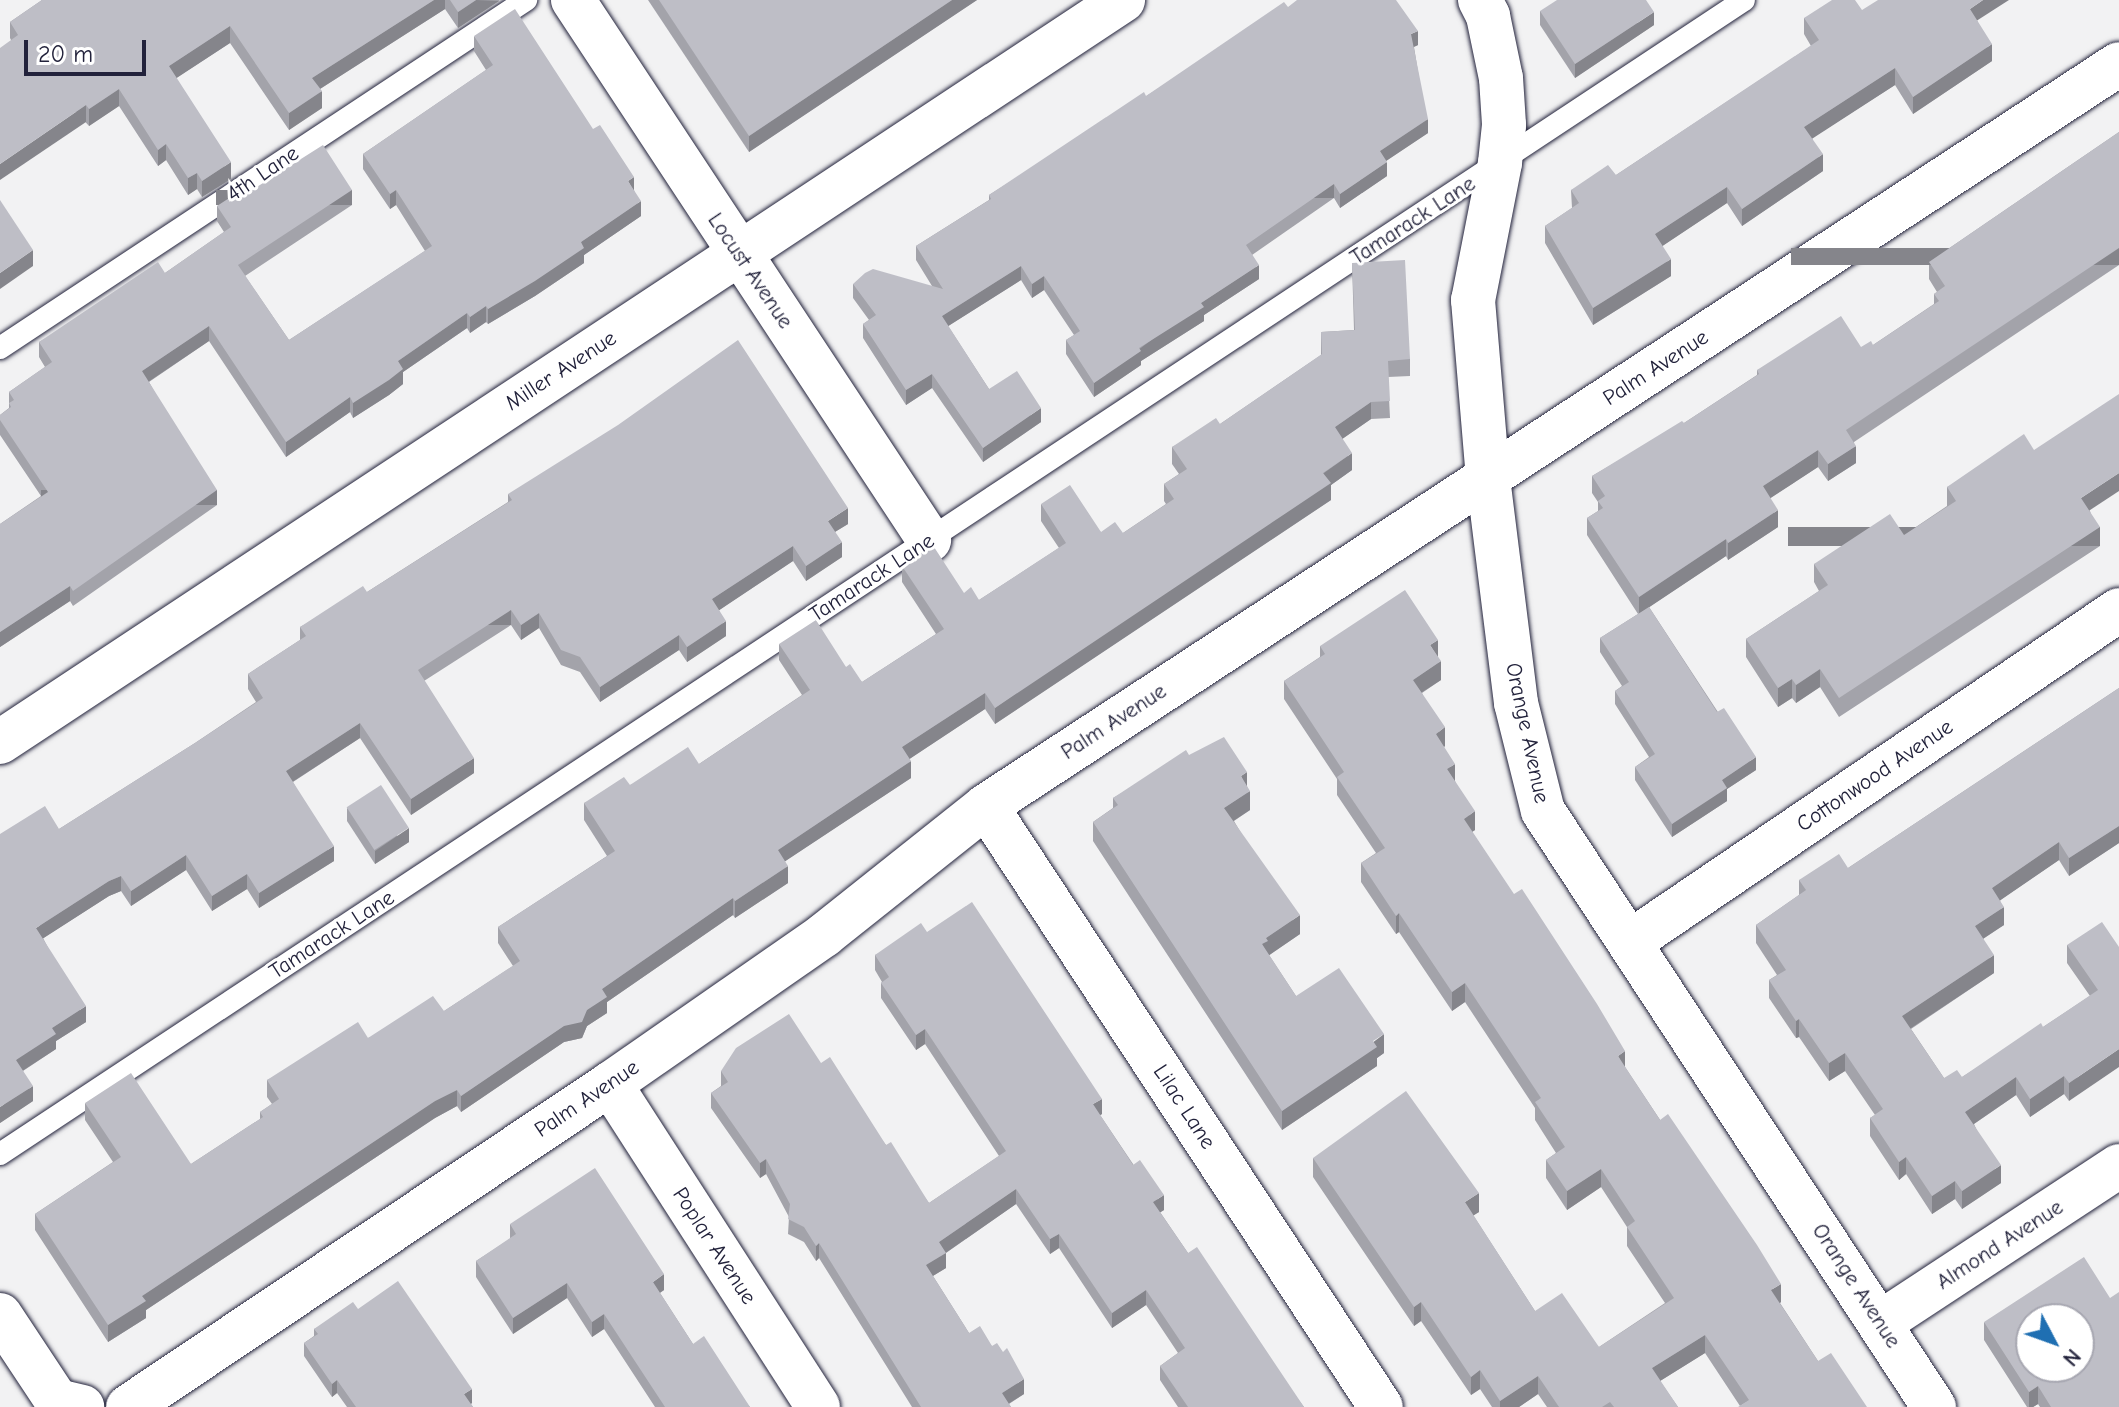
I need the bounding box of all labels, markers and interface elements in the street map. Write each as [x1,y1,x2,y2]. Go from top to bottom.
scale bar [28,24,150,74]
text: 20 m [38,40,93,68]
street label: 4th Lane [222,140,304,208]
street label: Tamarack Lane [1346,171,1480,271]
street label: Locust Avenue [702,208,798,334]
street label: Palm Avenue [1598,324,1714,412]
street label: Miller Avenue [500,325,622,417]
street label: Tamarack Lane [805,528,939,628]
street label: Orange Avenue [1499,660,1555,806]
street label: Palm Avenue [1056,678,1172,766]
street label: Cottonwood Avenue [1792,714,1958,838]
street label: Tamarack Lane [265,885,399,985]
street label: Palm Avenue [530,1054,644,1144]
street label: Lilac Lane [1147,1060,1221,1154]
street label: Poplar Avenue [666,1183,762,1309]
street label: Almond Avenue [1932,1194,2068,1296]
street label: Orange Avenue [1806,1219,1906,1353]
north arrow [2015,1303,2095,1383]
text: N [2057,1343,2086,1371]

